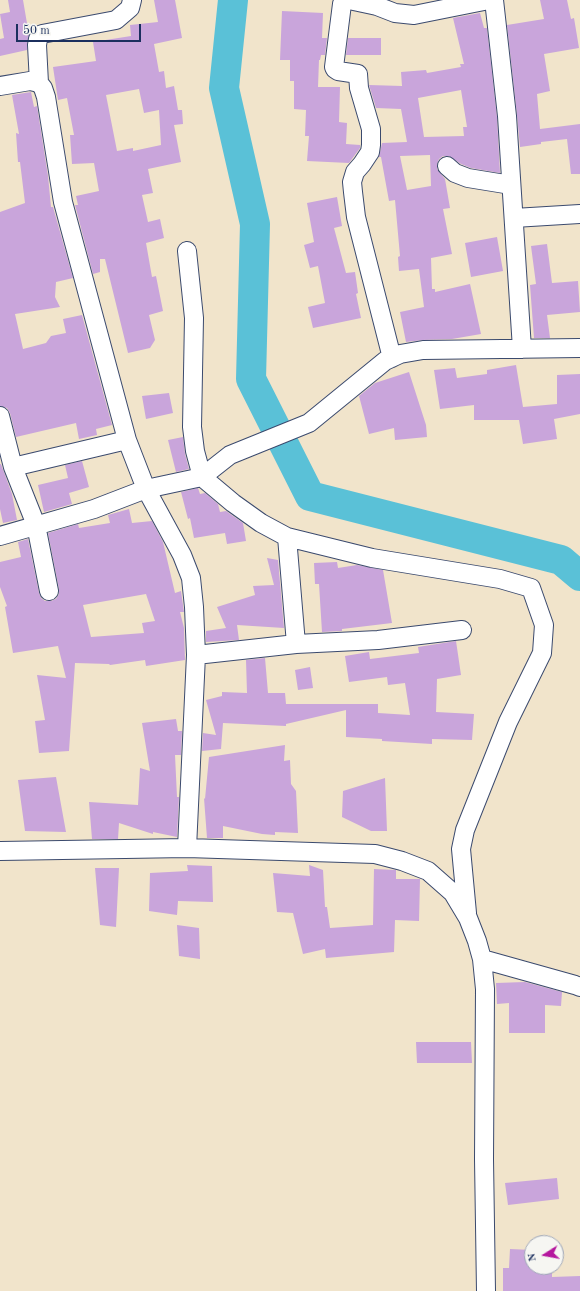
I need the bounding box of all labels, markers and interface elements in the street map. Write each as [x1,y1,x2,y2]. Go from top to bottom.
scale bar [18,16,143,42]
text: 50 m [23,25,50,37]
north arrow [524,1235,564,1275]
text: N [527,1252,539,1262]

